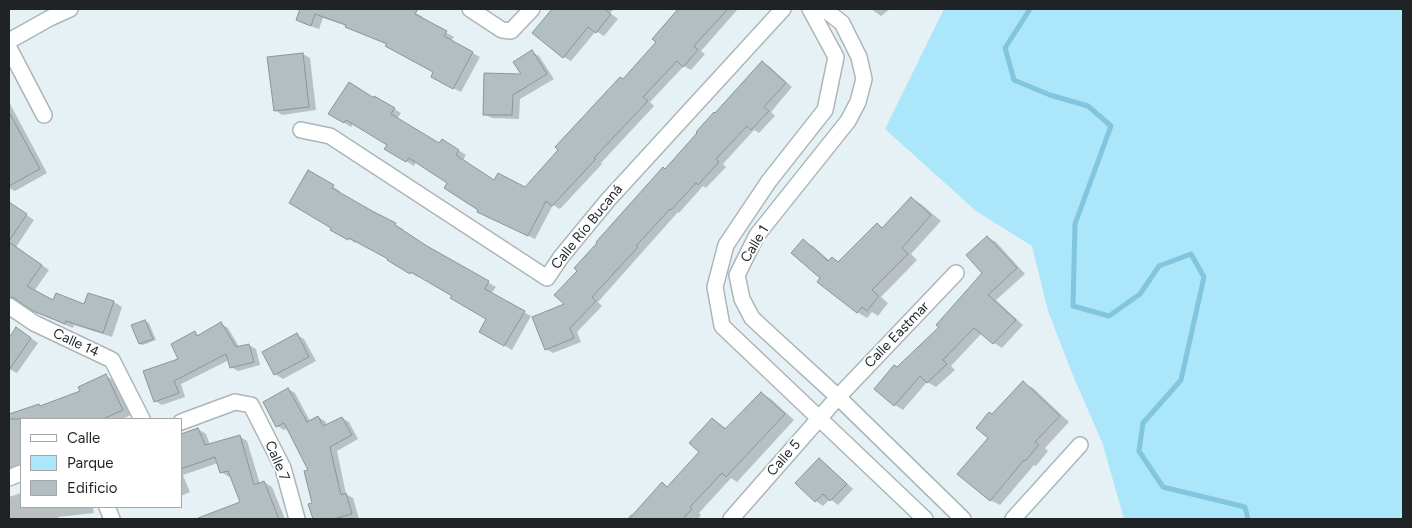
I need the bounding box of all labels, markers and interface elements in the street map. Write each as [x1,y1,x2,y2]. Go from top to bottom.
street label: Calle Río Bucaná [548,181,626,273]
street label: Calle 1 [737,222,773,266]
street label: Calle Eastmar [861,298,933,372]
street label: Calle 14 [50,325,102,361]
legend [20,418,182,508]
text: Calle [67,429,100,447]
street label: Calle 5 [764,436,804,480]
street label: Calle 7 [261,438,293,484]
text: Parque [67,454,114,472]
text: Edificio [67,479,117,497]

